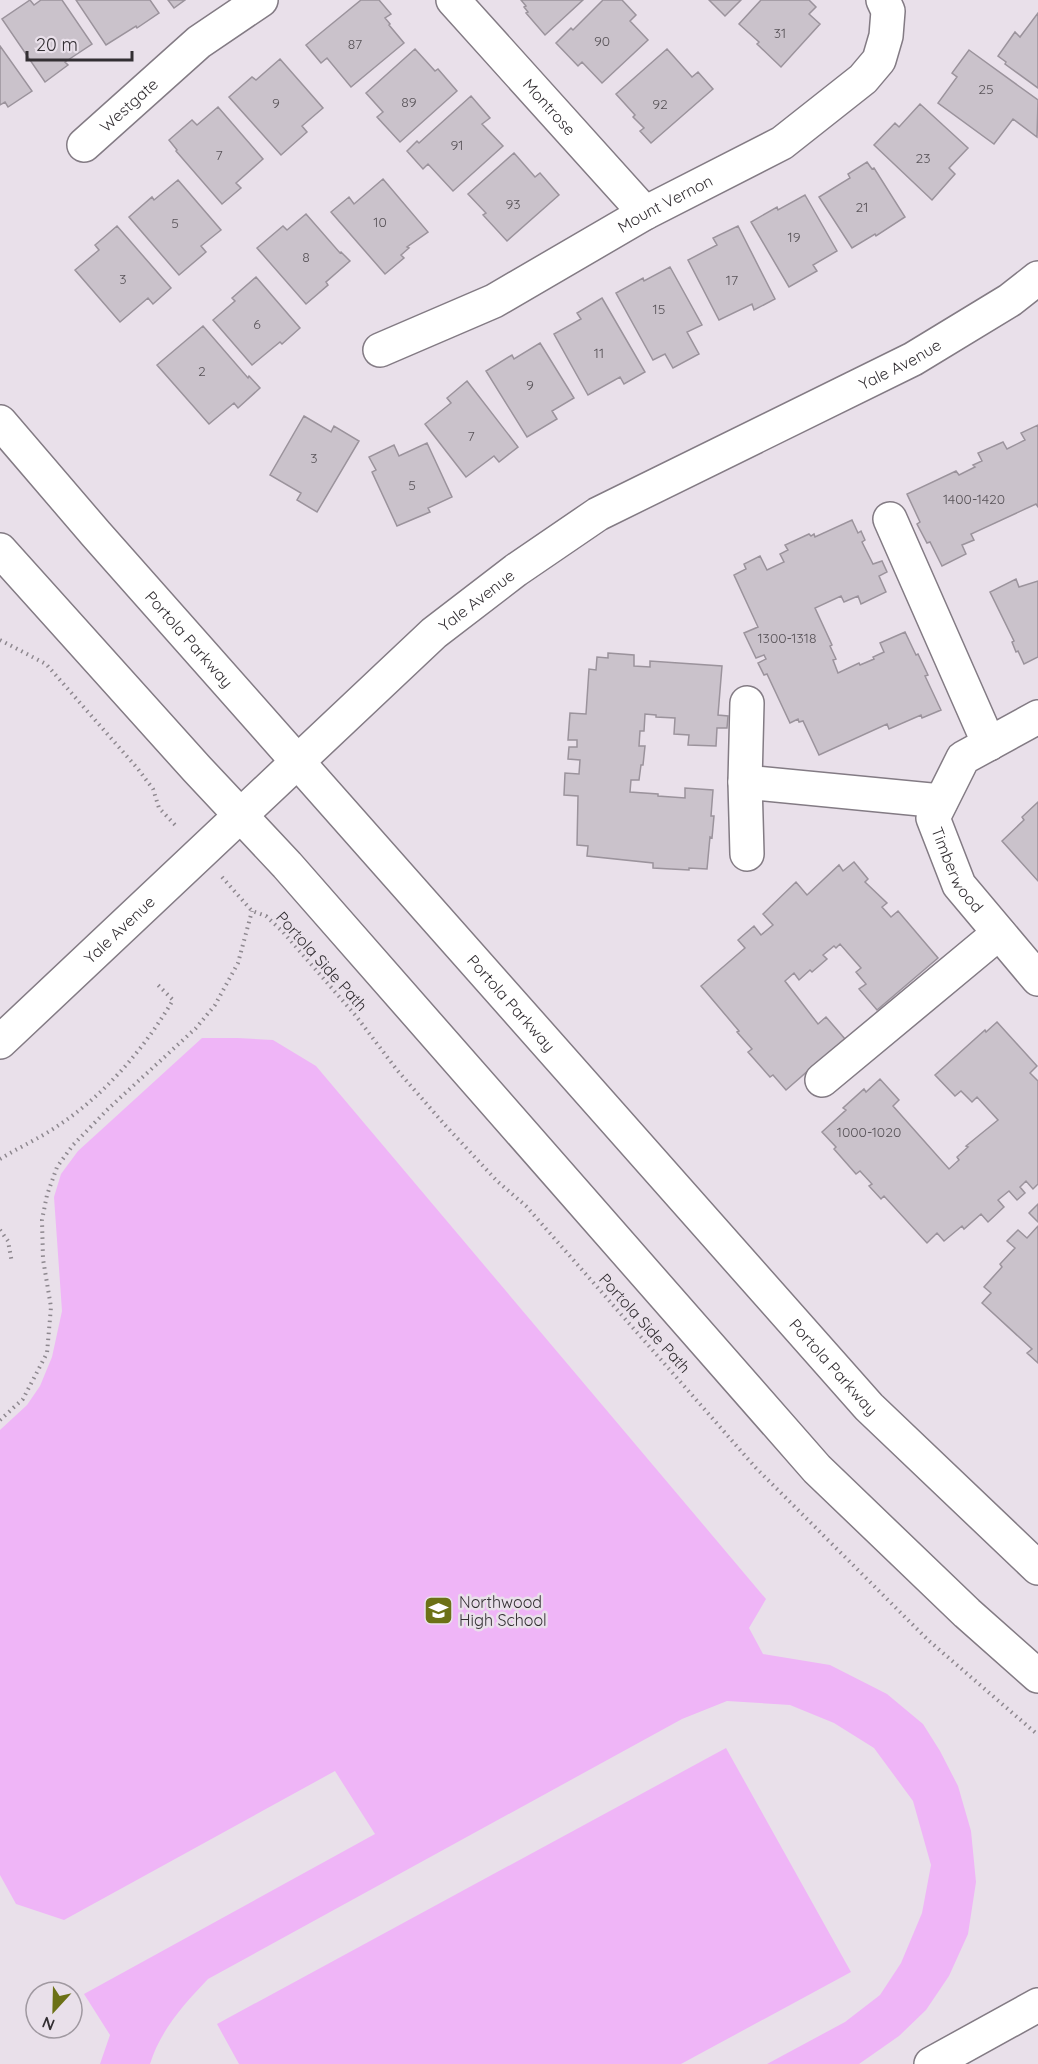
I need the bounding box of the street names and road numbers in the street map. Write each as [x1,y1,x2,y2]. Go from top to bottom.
street label: Westgate [96,74,162,136]
street label: Montrose [519,74,580,140]
street label: Mount Vernon [614,170,716,237]
street label: Yale Avenue [856,334,945,394]
street label: Yale Avenue [435,565,518,636]
street label: Portola Parkway [141,587,237,692]
street label: Timberwood [927,824,988,917]
street label: Yale Avenue [80,891,159,968]
street label: Portola Side Path [272,907,372,1015]
street label: Portola Parkway [463,950,560,1056]
street label: Portola Side Path [595,1269,695,1377]
street label: Portola Parkway [785,1314,882,1420]

